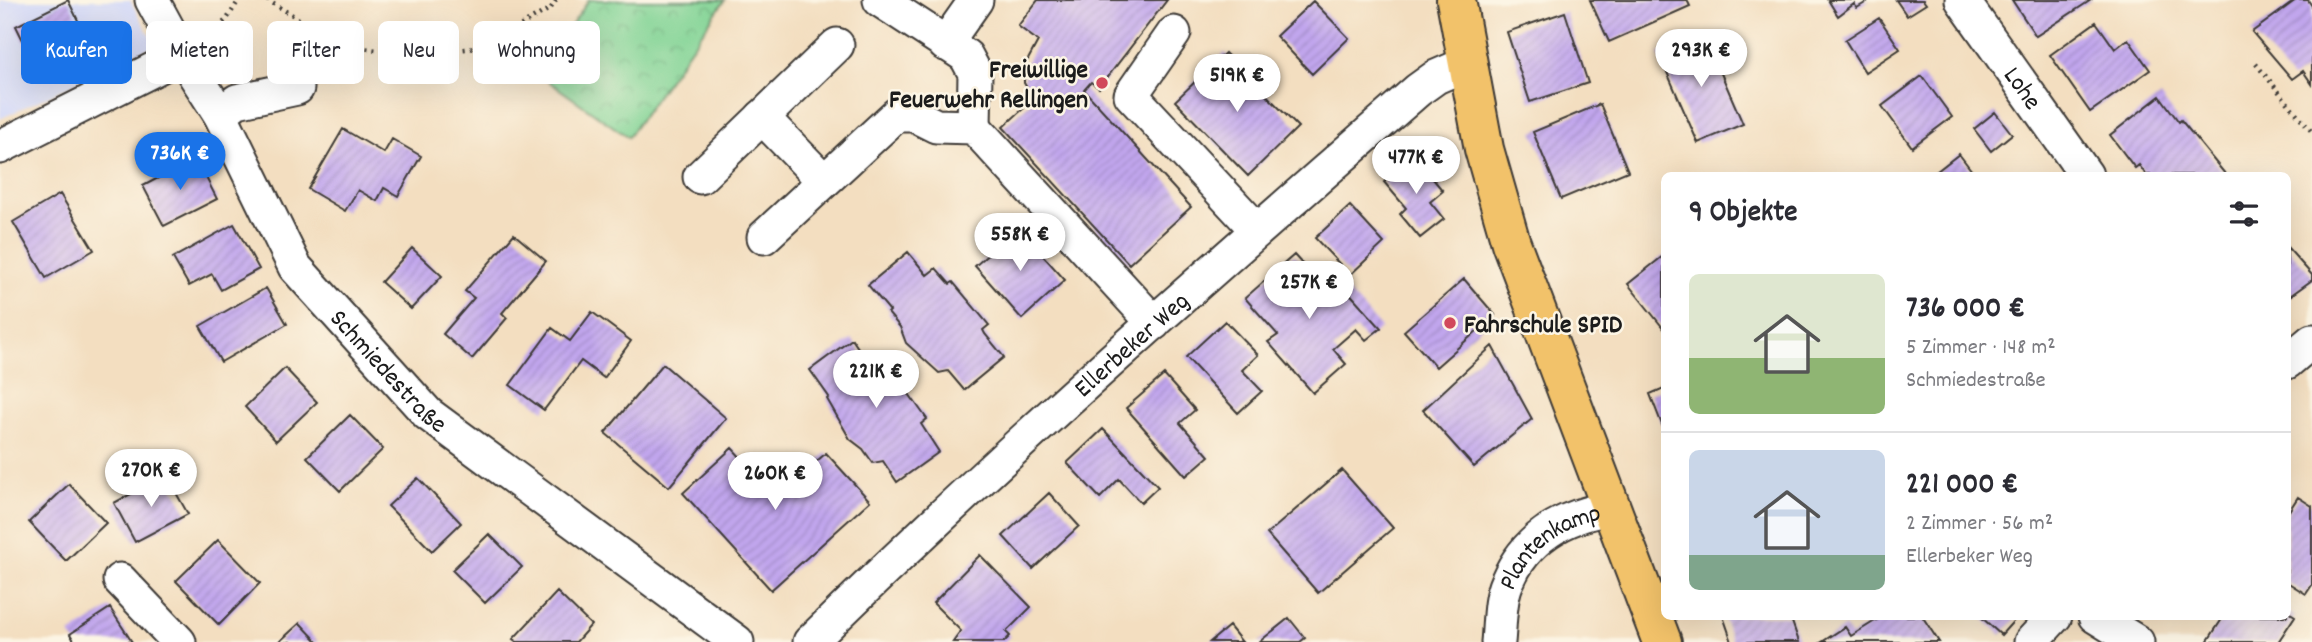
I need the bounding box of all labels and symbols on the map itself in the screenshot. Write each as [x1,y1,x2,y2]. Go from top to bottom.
pin: 293K € [1644,29,1758,89]
place label: Freiwillige Feuerwehr Rellingen [889,53,1088,120]
pin: 519K € [1180,54,1294,114]
street label: Lohe [1993,60,2049,119]
marker: Freiwillige Feuerwehr Rellingen [1094,75,1110,91]
pin: 736K € [123,132,237,192]
pin: 477K € [1359,136,1473,196]
pin: 558K € [963,214,1077,273]
pin: 257K € [1252,262,1366,321]
street label: Ellerbeker Weg [1067,284,1199,408]
street label: Schmiedestraße [320,302,453,444]
place label: Fahrschule SPID [1464,308,1623,345]
marker: Fahrschule SPID [1442,315,1458,331]
pin: 221K € [819,350,933,410]
pin: 270K € [94,449,208,509]
pin: 260K € [718,452,832,512]
street label: Plantenkamp [1491,496,1605,597]

